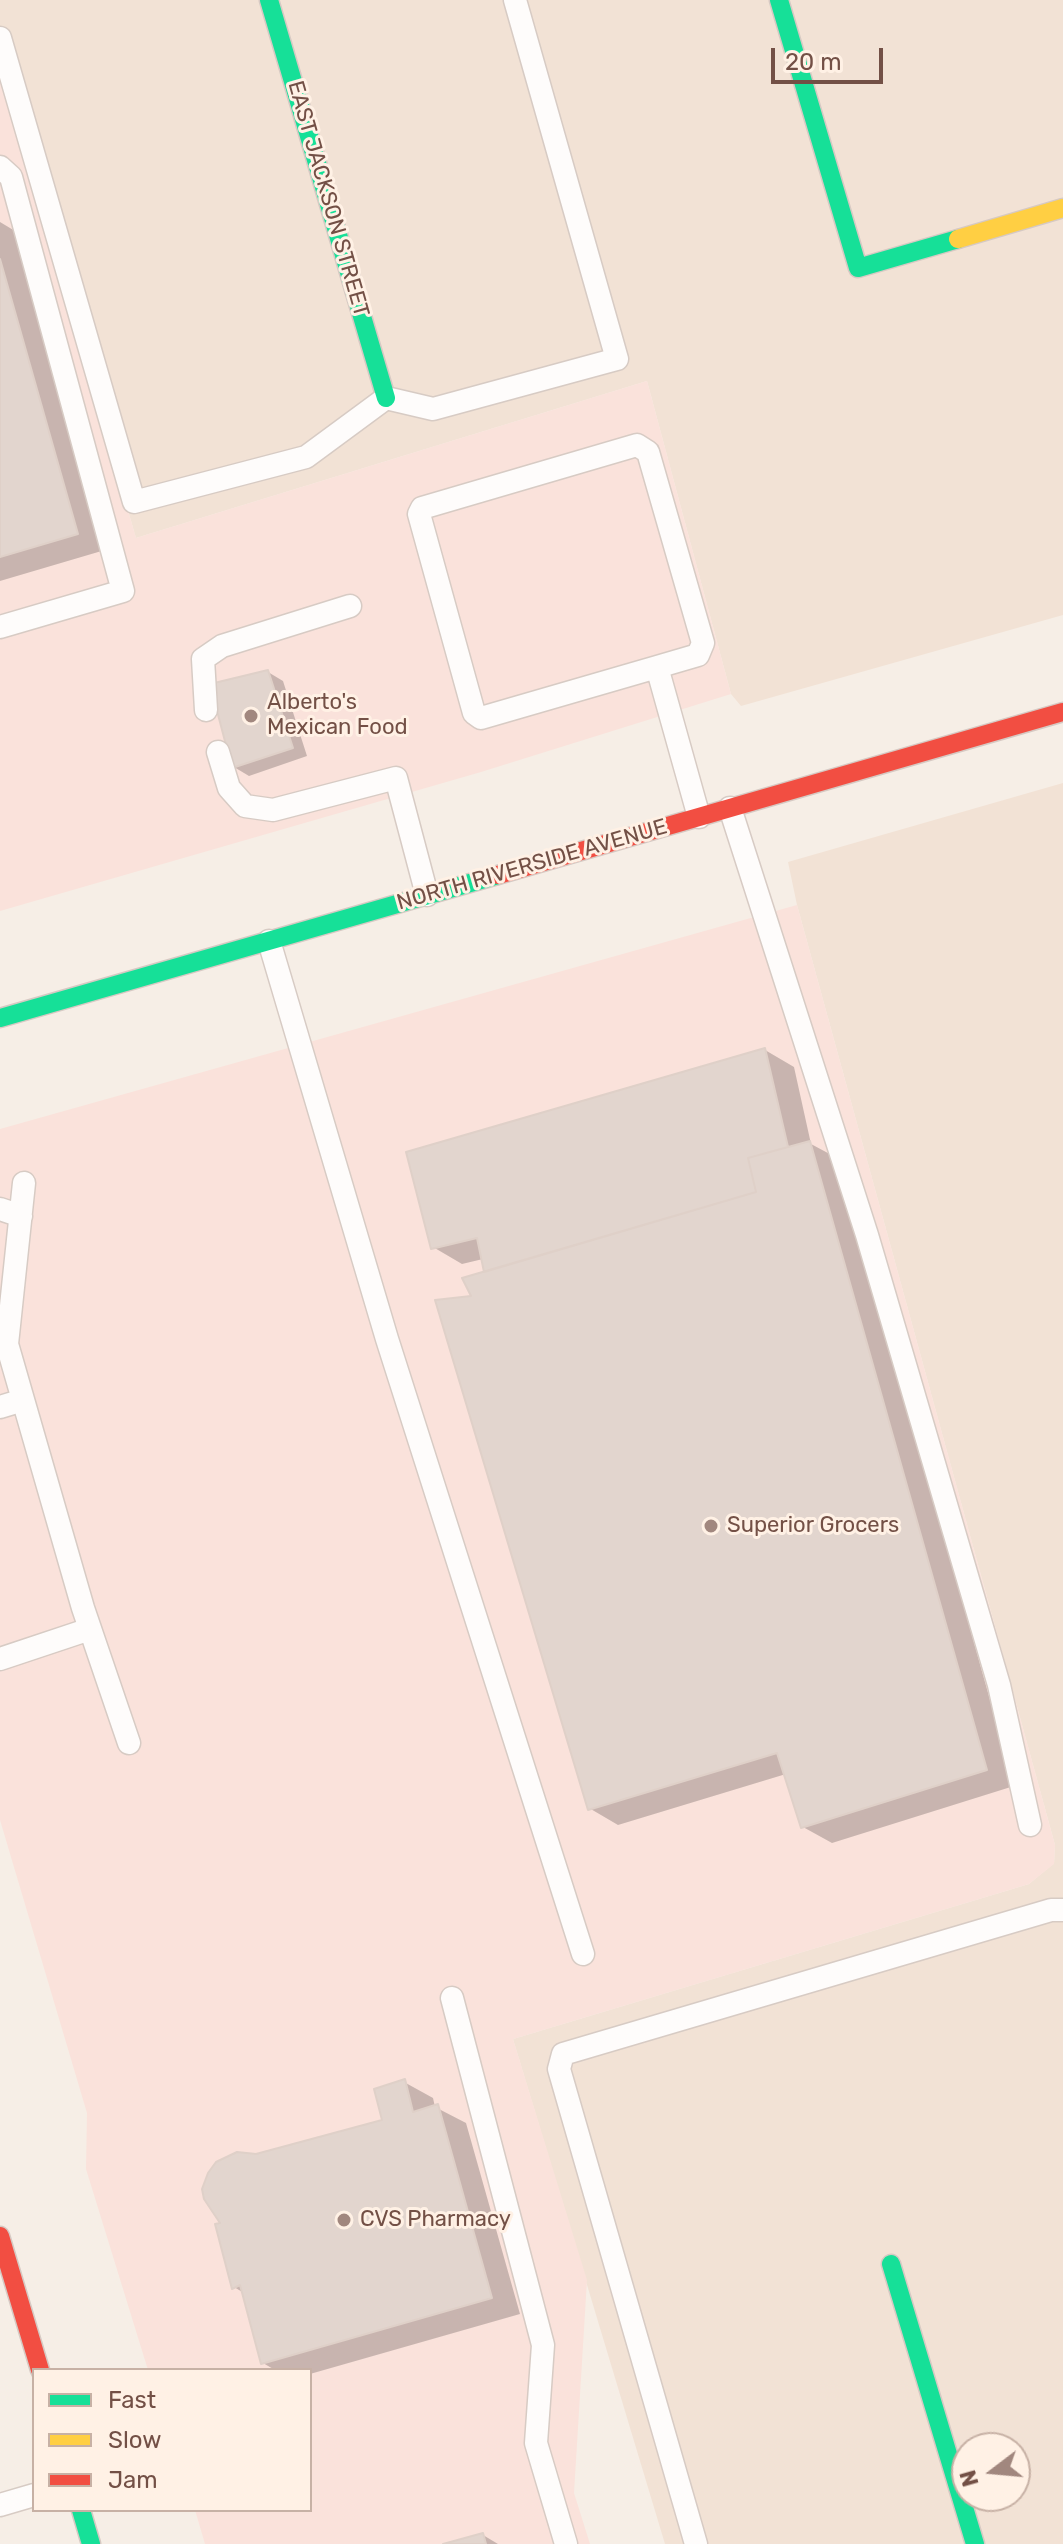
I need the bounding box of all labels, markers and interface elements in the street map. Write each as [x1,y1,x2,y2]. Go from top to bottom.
scale bar [775,32,887,82]
text: 20 m [785,48,842,76]
street label: EAST JACKSON STREET [282,78,374,320]
place label: Alberto's Mexican Food [267,690,408,742]
marker: Alberto's Mexican Food [242,707,260,725]
street label: NORTH RIVERSIDE AVENUE [394,814,670,916]
place label: Superior Grocers [727,1513,899,1539]
marker: Superior Grocers [702,1517,720,1535]
place label: CVS Pharmacy [360,2207,511,2233]
marker: CVS Pharmacy [335,2211,353,2229]
legend [32,2368,312,2512]
text: Fast [108,2386,156,2414]
text: Slow [108,2426,161,2454]
north arrow [951,2432,1031,2512]
text: Jam [108,2466,158,2494]
text: N [954,2467,985,2490]

